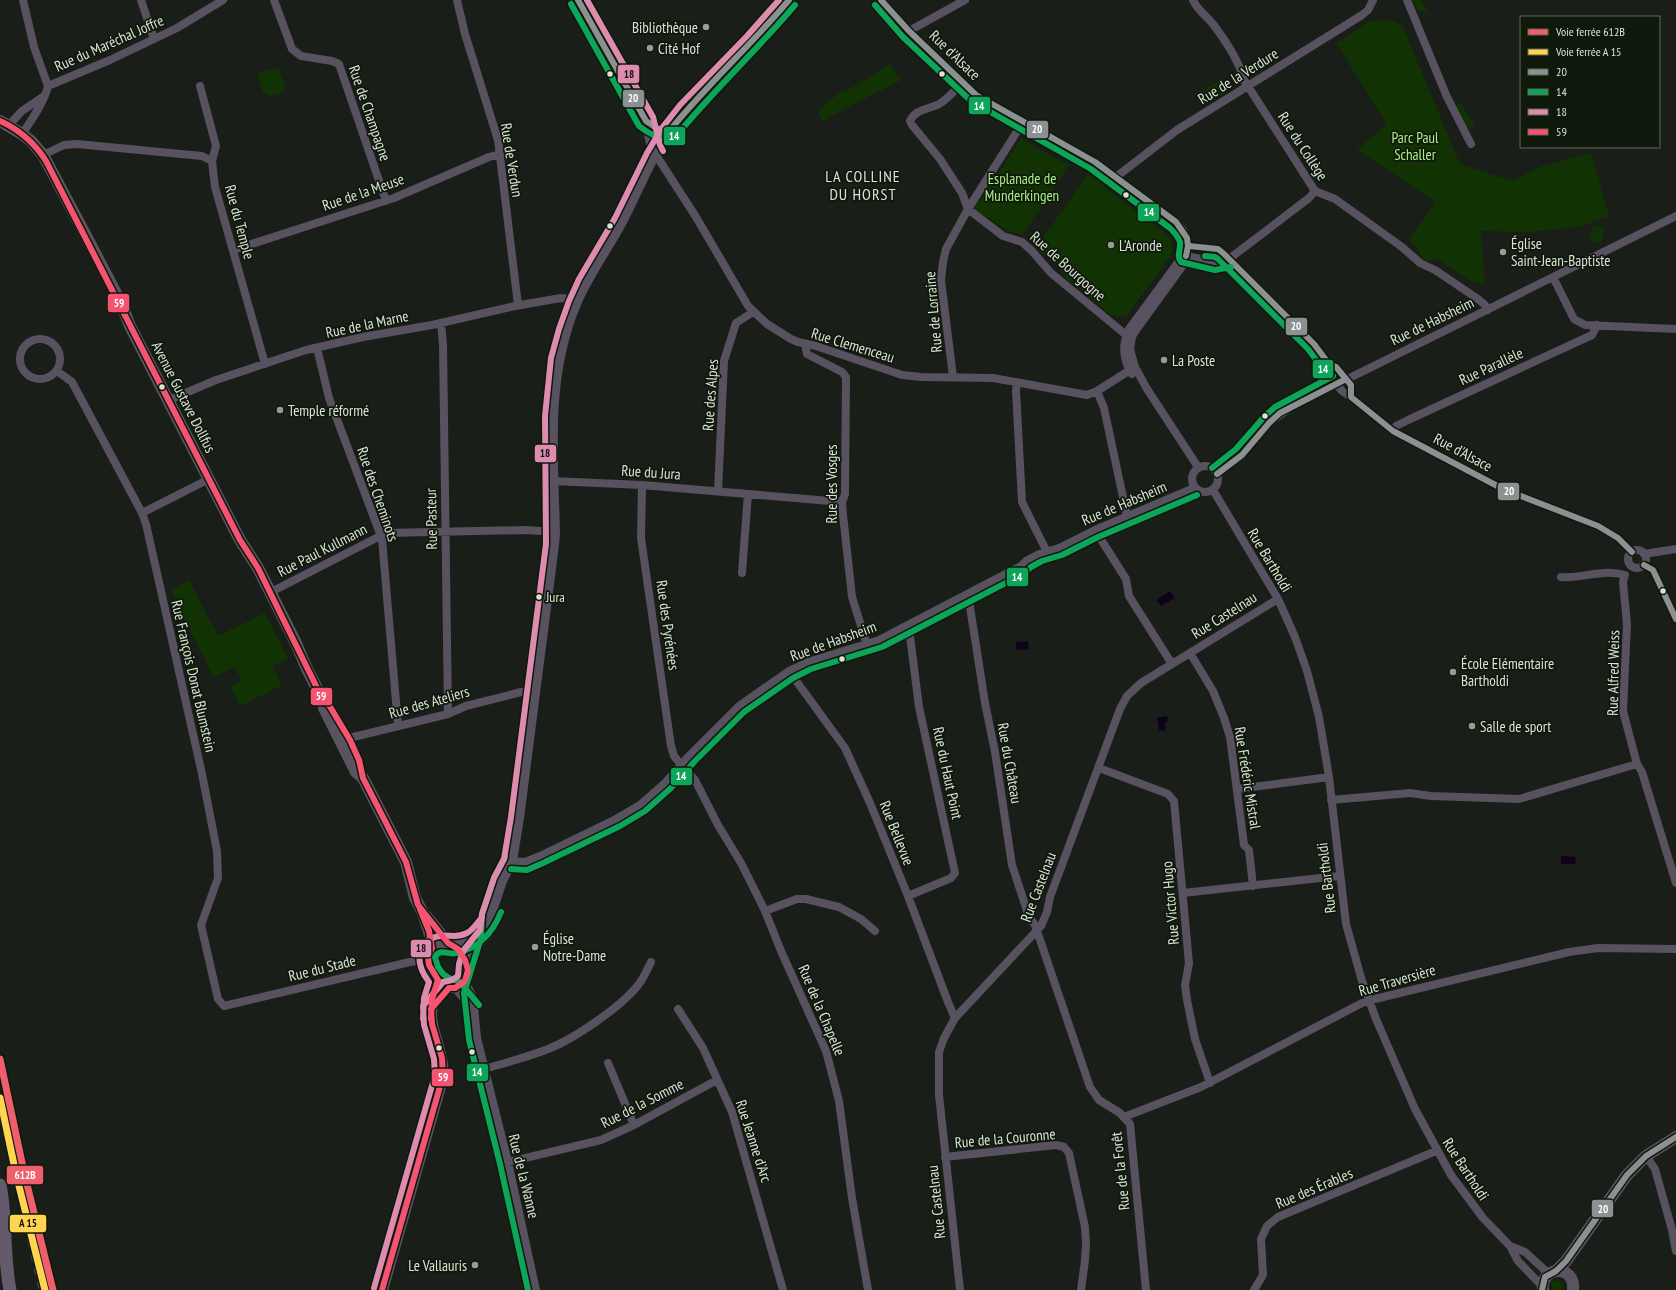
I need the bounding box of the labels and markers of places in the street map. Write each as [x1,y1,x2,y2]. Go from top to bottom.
place label: Bibliothèque [632,18,698,37]
marker: Bibliothèque [701,22,711,32]
place label: Cité Hof [658,39,701,58]
marker: Cité Hof [645,43,655,53]
unlabelled marker [605,69,615,79]
unlabelled marker [937,69,947,79]
unlabelled marker [1121,190,1131,200]
unlabelled marker [605,221,615,231]
place label: Église Saint-Jean-Baptiste [1511,234,1610,270]
place label: L'Aronde [1119,236,1162,255]
marker: L'Aronde [1106,240,1116,250]
marker: Église Saint-Jean-Baptiste [1498,247,1508,257]
place label: La Poste [1172,351,1215,370]
marker: La Poste [1159,355,1169,365]
unlabelled marker [157,382,167,392]
place label: Temple réformé [288,401,369,420]
marker: Temple réformé [275,405,285,415]
unlabelled marker [1260,411,1270,421]
unlabelled marker [1658,586,1668,596]
place label: Jura [545,588,565,606]
marker: Jura [534,592,544,602]
unlabelled marker [837,654,847,664]
place label: École Elémentaire Bartholdi [1461,654,1554,690]
marker: École Elémentaire Bartholdi [1448,667,1458,677]
place label: Salle de sport [1480,717,1551,736]
marker: Salle de sport [1467,721,1477,731]
place label: Église Notre-Dame [543,929,606,965]
marker: Église Notre-Dame [530,942,540,952]
unlabelled marker [434,1043,444,1053]
unlabelled marker [467,1047,477,1057]
place label: Le Vallauris [408,1256,467,1275]
marker: Le Vallauris [470,1260,480,1270]

